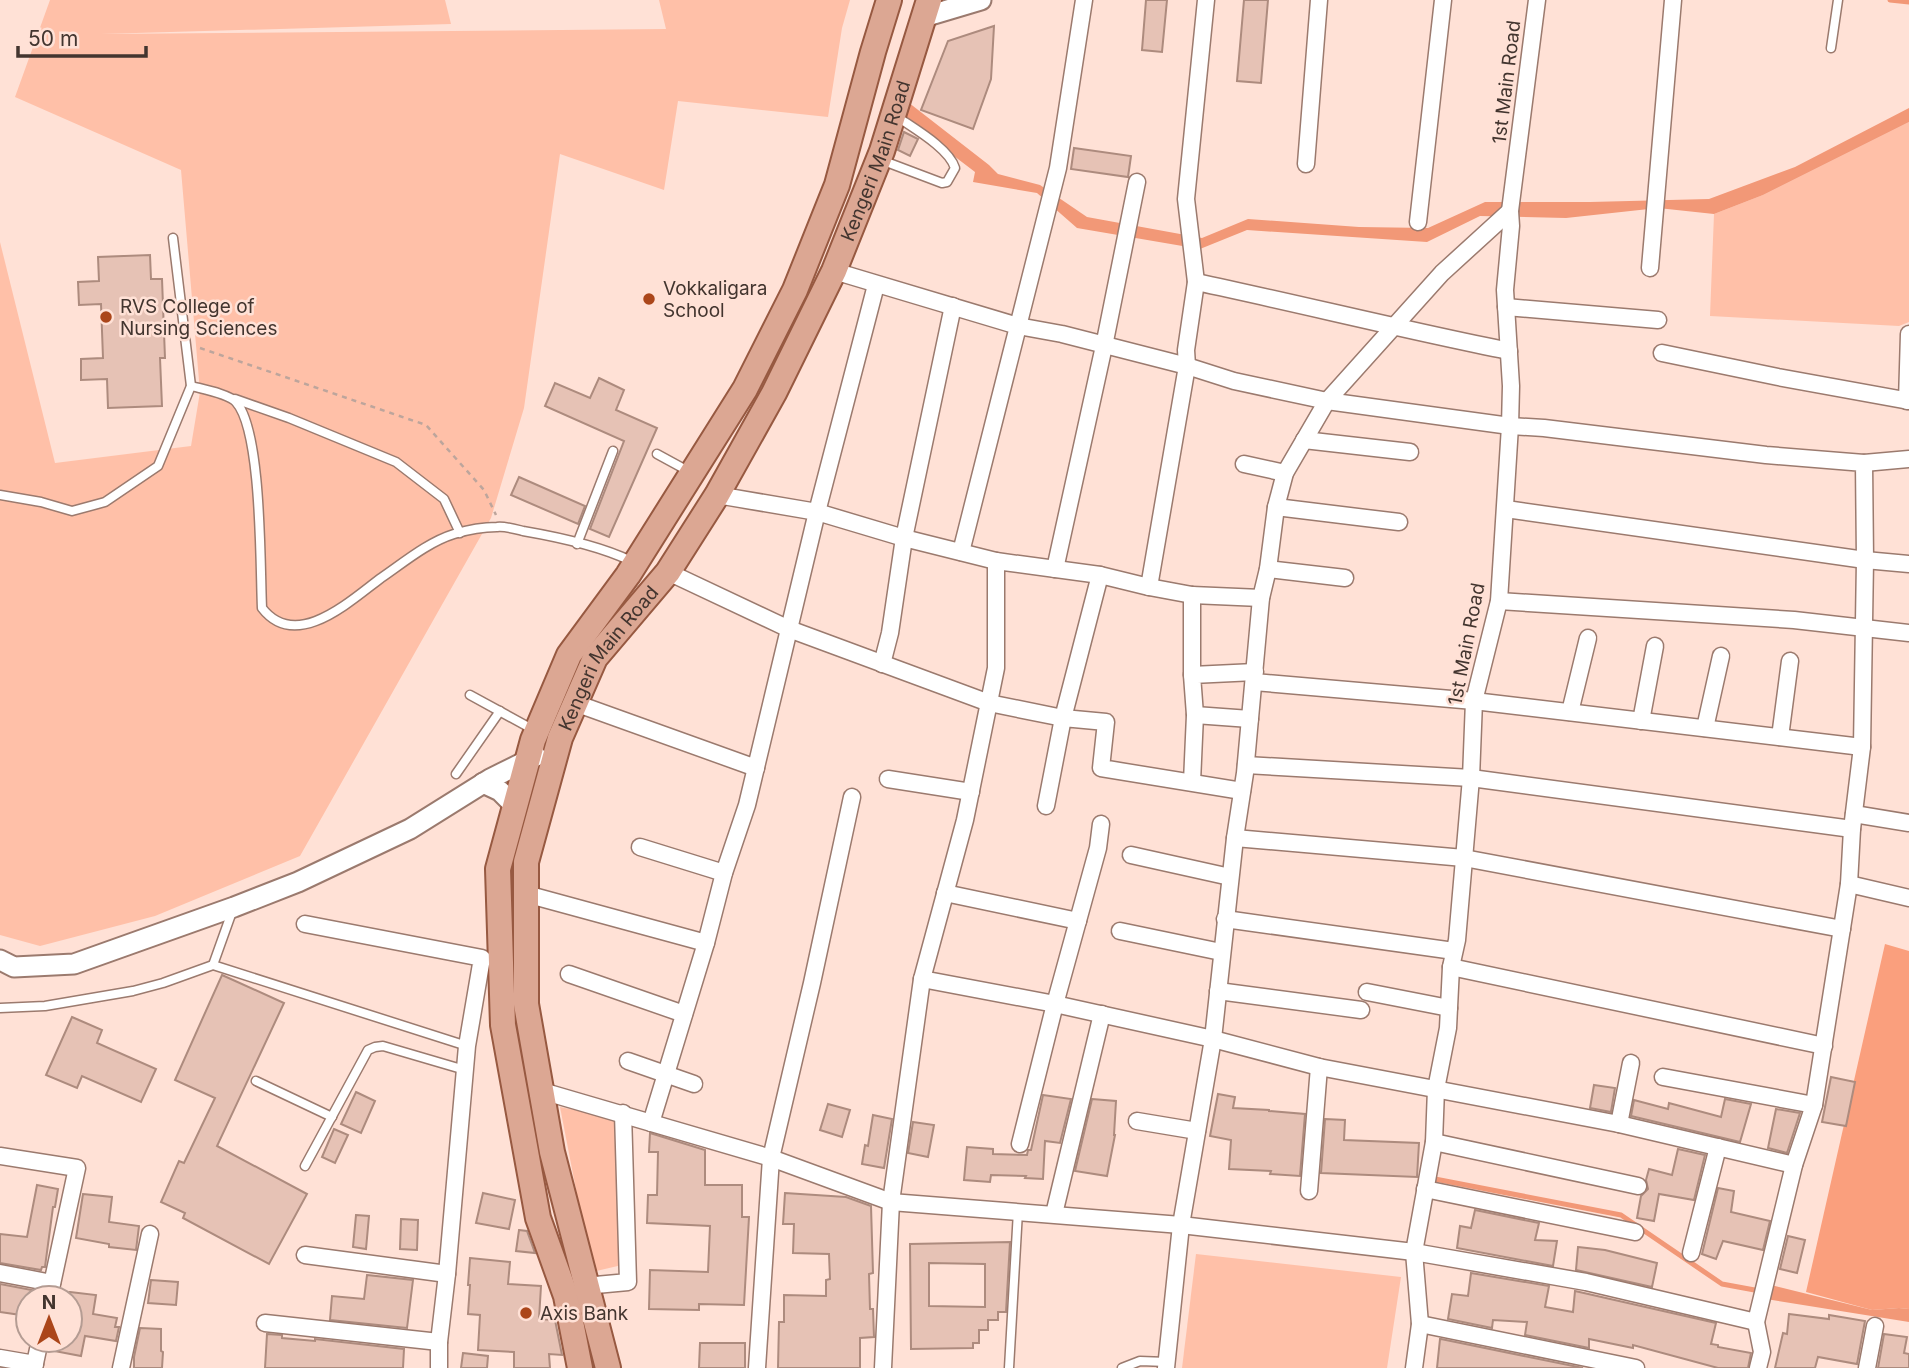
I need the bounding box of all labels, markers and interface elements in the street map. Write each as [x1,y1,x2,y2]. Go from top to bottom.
scale bar [18,14,145,58]
street label: 1st Main Road [1488,19,1525,145]
text: 50 m [28,26,78,51]
street label: Kengeri Main Road [836,78,915,245]
place label: Vokkaligara School [663,277,767,322]
marker: Vokkaligara School [641,291,657,307]
place label: RVS College of Nursing Sciences [120,295,277,340]
marker: RVS College of Nursing Sciences [98,309,114,325]
street label: Kengeri Main Road [554,581,663,734]
street label: 1st Main Road [1443,581,1490,707]
north arrow [14,1284,84,1354]
text: N [42,1291,56,1314]
place label: Axis Bank [540,1302,629,1325]
marker: Axis Bank [518,1305,534,1321]

